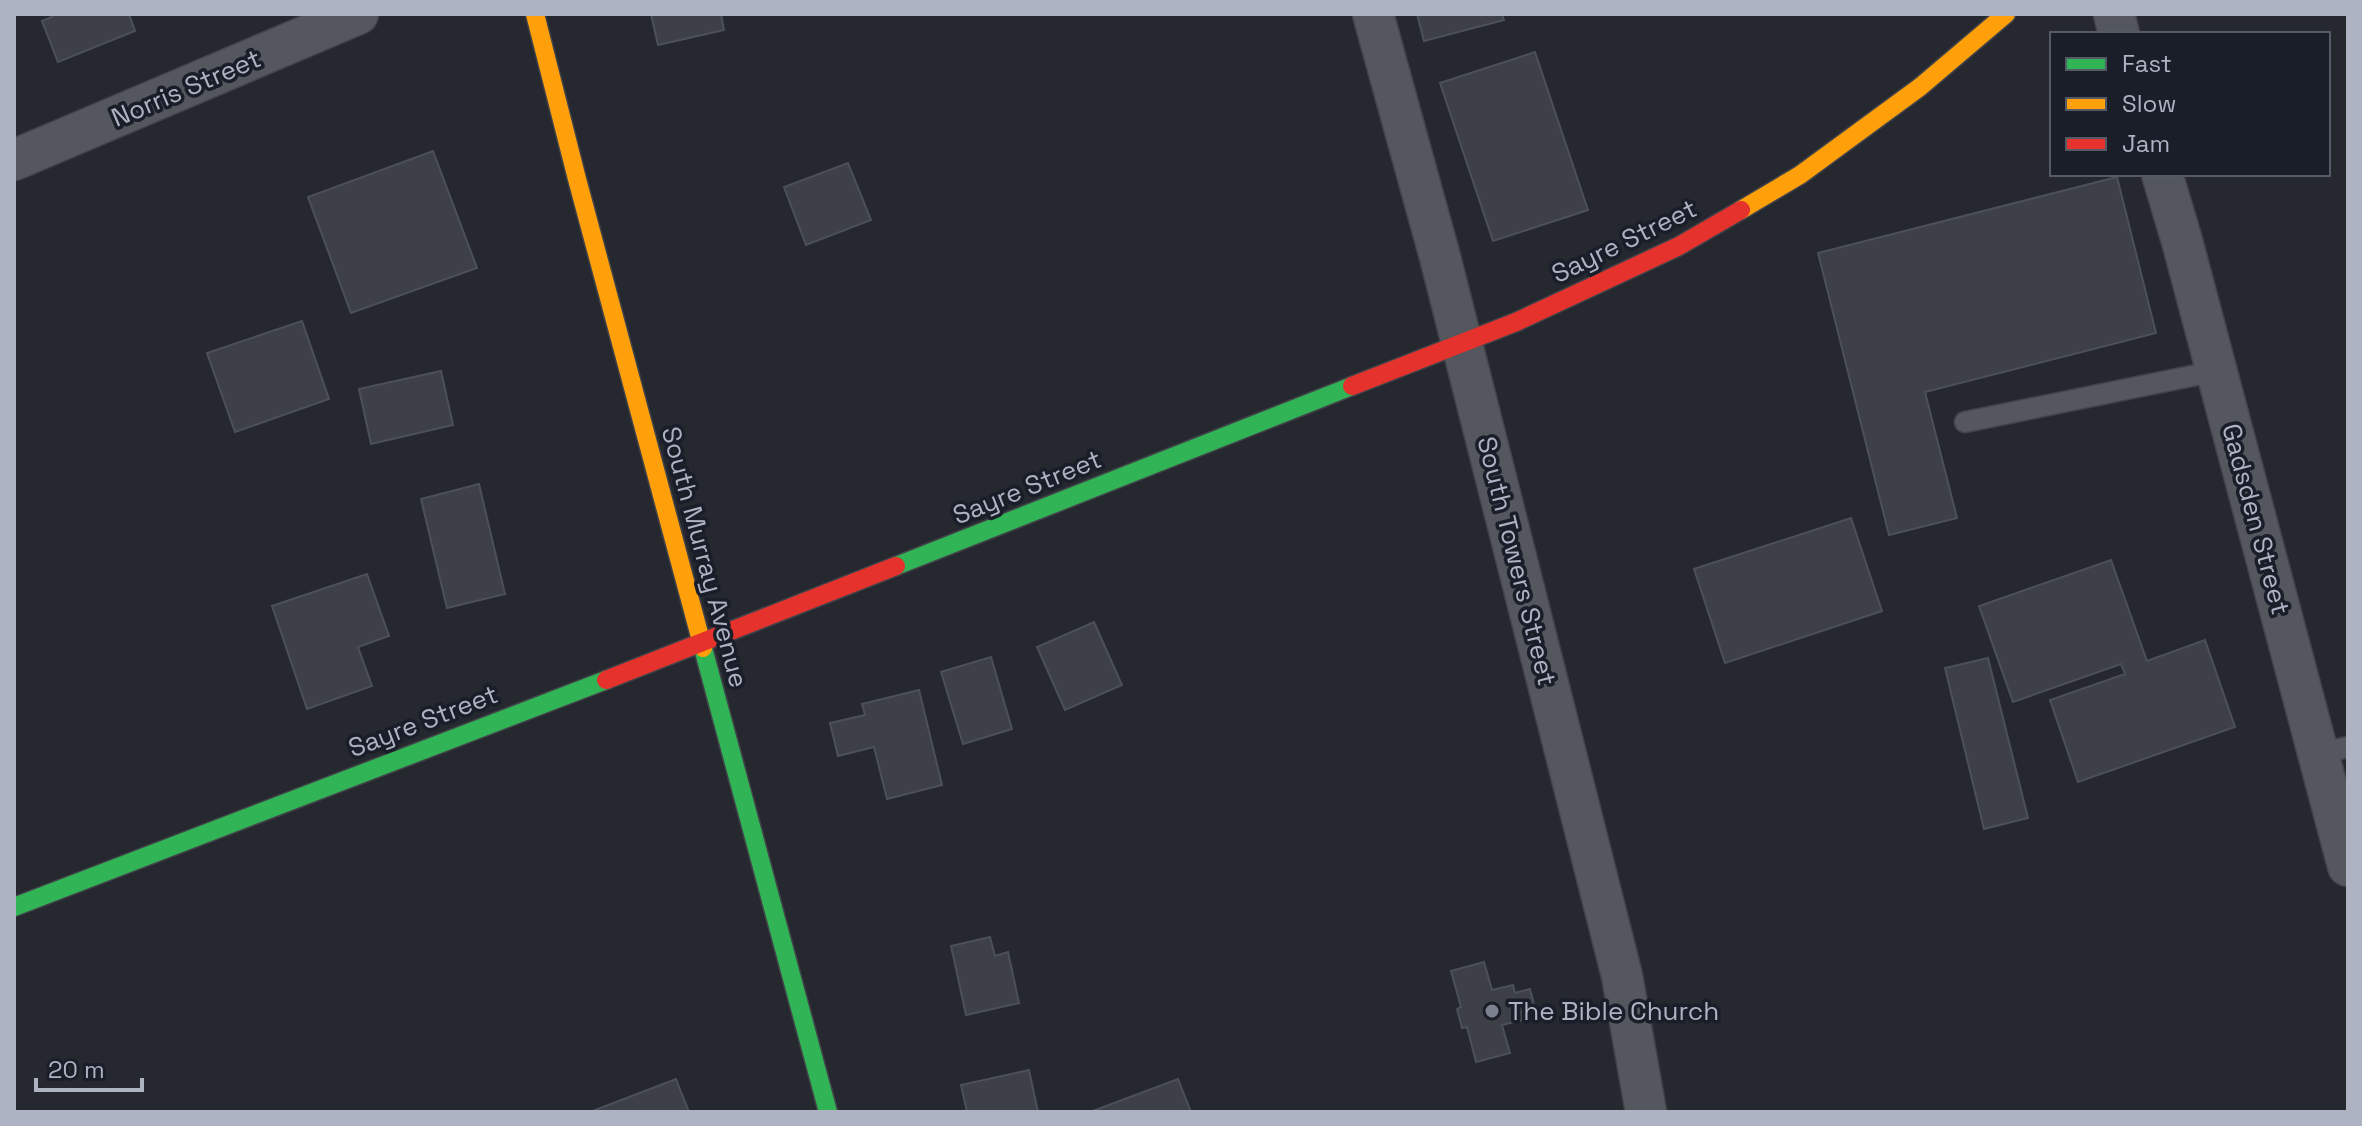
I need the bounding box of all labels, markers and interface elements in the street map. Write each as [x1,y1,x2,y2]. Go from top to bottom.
legend [2050,32,2330,176]
street label: Norris Street [106,41,266,135]
text: Fast [2122,48,2172,79]
text: Slow [2122,88,2176,119]
text: Jam [2122,128,2170,159]
street label: Sayre Street [1546,191,1702,291]
street label: Gadsden Street [2214,420,2298,618]
street label: South Murray Avenue [654,423,756,691]
street label: South Towers Street [1470,433,1564,689]
street label: Sayre Street [948,442,1106,532]
street label: Sayre Street [343,677,503,765]
place label: The Bible Church [1508,994,1719,1028]
marker: The Bible Church [1483,1002,1501,1020]
scale bar [36,1042,142,1092]
text: 20 m [48,1054,105,1085]

